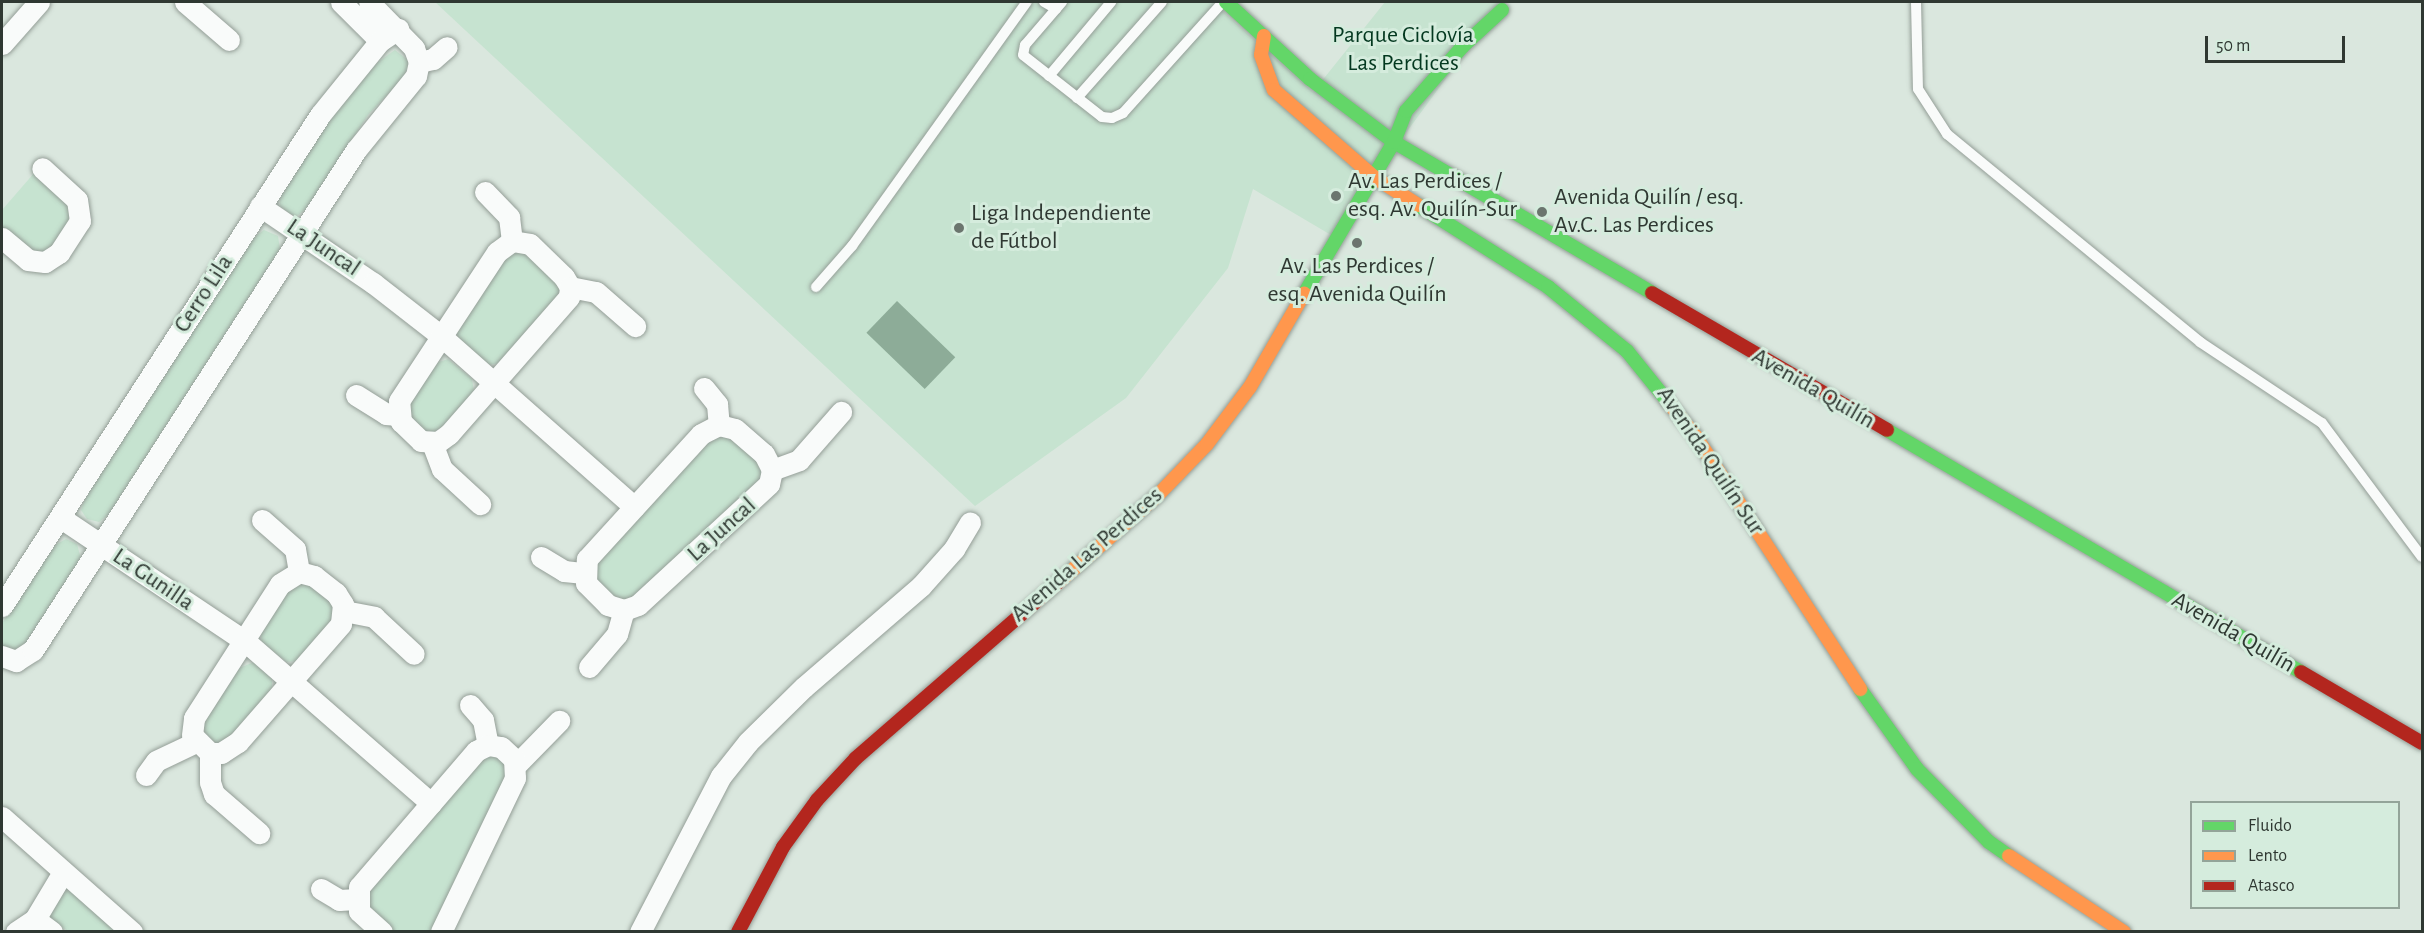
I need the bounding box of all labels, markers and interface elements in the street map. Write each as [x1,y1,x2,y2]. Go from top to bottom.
park label: Parque Ciclovía Las Perdices [1332,22,1474,78]
scale bar [2208,24,2348,62]
text: 50 m [2216,37,2250,55]
place label: Av. Las Perdices / esq. Av. Quilín-Sur [1348,168,1517,224]
place label: Avenida Quilín / esq. Av.C. Las Perdices [1554,184,1744,240]
marker: Av. Las Perdices / esq. Av. Quilín-Sur [1329,189,1343,203]
place label: Liga Independiente de Fútbol [971,200,1151,256]
marker: Avenida Quilín / esq. Av.C. Las Perdices [1535,205,1549,219]
street label: La Juncal [281,213,365,283]
marker: Liga Independiente de Fútbol [952,221,966,235]
marker: Av. Las Perdices / esq. Avenida Quilín [1350,236,1364,250]
street label: Cerro Lila [168,250,240,338]
place label: Av. Las Perdices / esq. Avenida Quilín [1267,253,1447,309]
street label: Avenida Quilín [1746,342,1880,436]
street label: Avenida Quilín Sur [1650,381,1770,541]
street label: Avenida Las Perdices [1005,481,1169,629]
street label: La Juncal [682,492,762,568]
street label: La Gunilla [107,542,199,618]
street label: Avenida Quilín [2166,586,2300,680]
legend [2190,801,2400,909]
text: Fluido [2248,817,2292,835]
text: Lento [2248,847,2287,865]
text: Atasco [2248,877,2295,895]

